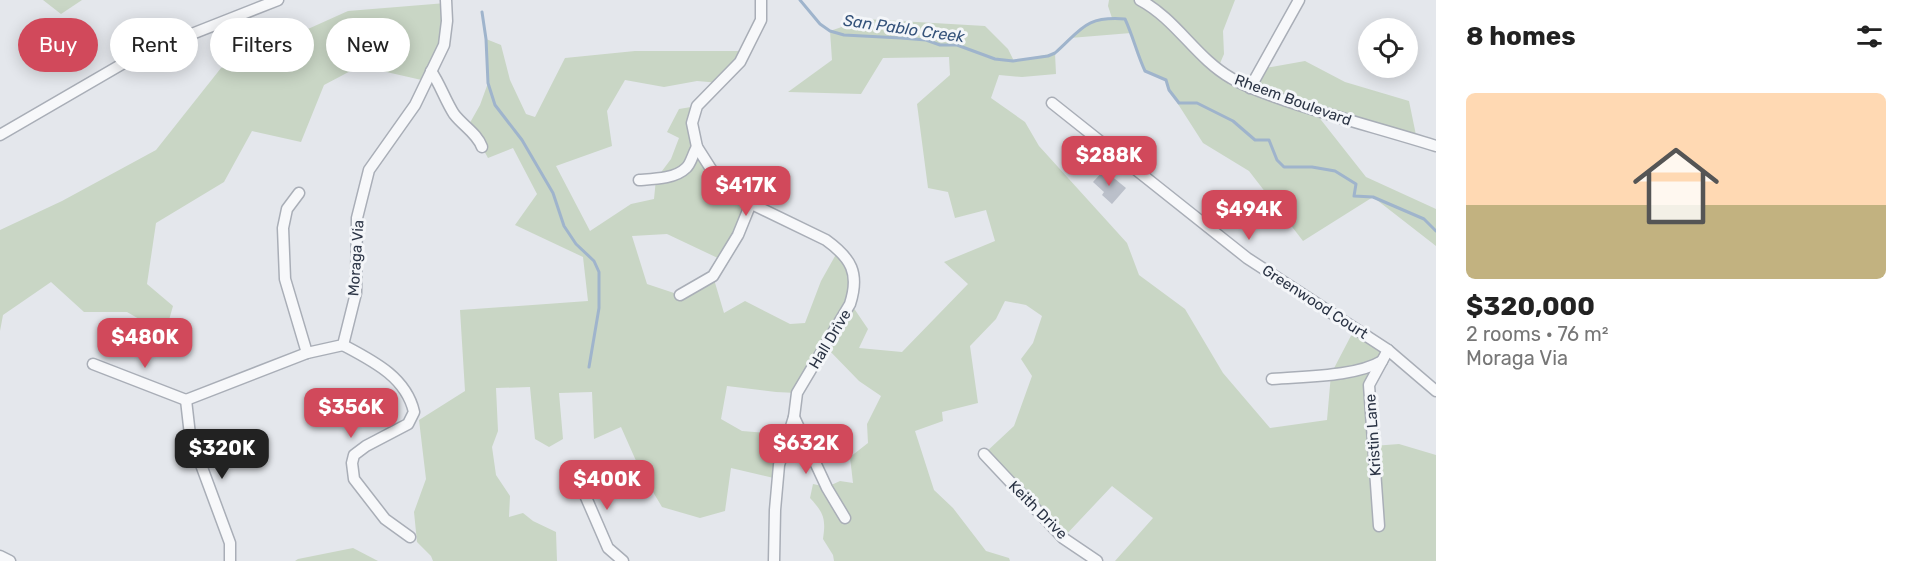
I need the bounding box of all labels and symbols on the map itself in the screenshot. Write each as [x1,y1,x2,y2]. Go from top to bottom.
water label: San Pablo Creek [842,11,966,46]
street label: Rheem Boulevard [1232,71,1354,129]
pin: $288K [1067,136,1151,187]
pin: $417K [704,166,788,217]
pin: $494K [1207,190,1291,241]
street label: Moraga Via [344,219,368,297]
street label: Greenwood Court [1259,261,1371,343]
street label: Hall Drive [805,306,855,372]
pin: $480K [103,318,187,369]
pin: $356K [309,388,393,439]
street label: Kristin Lane [1361,393,1385,477]
pin: $632K [764,424,848,475]
pin: $320K [180,429,264,480]
pin: $400K [565,460,649,511]
street label: Keith Drive [1005,477,1071,543]

